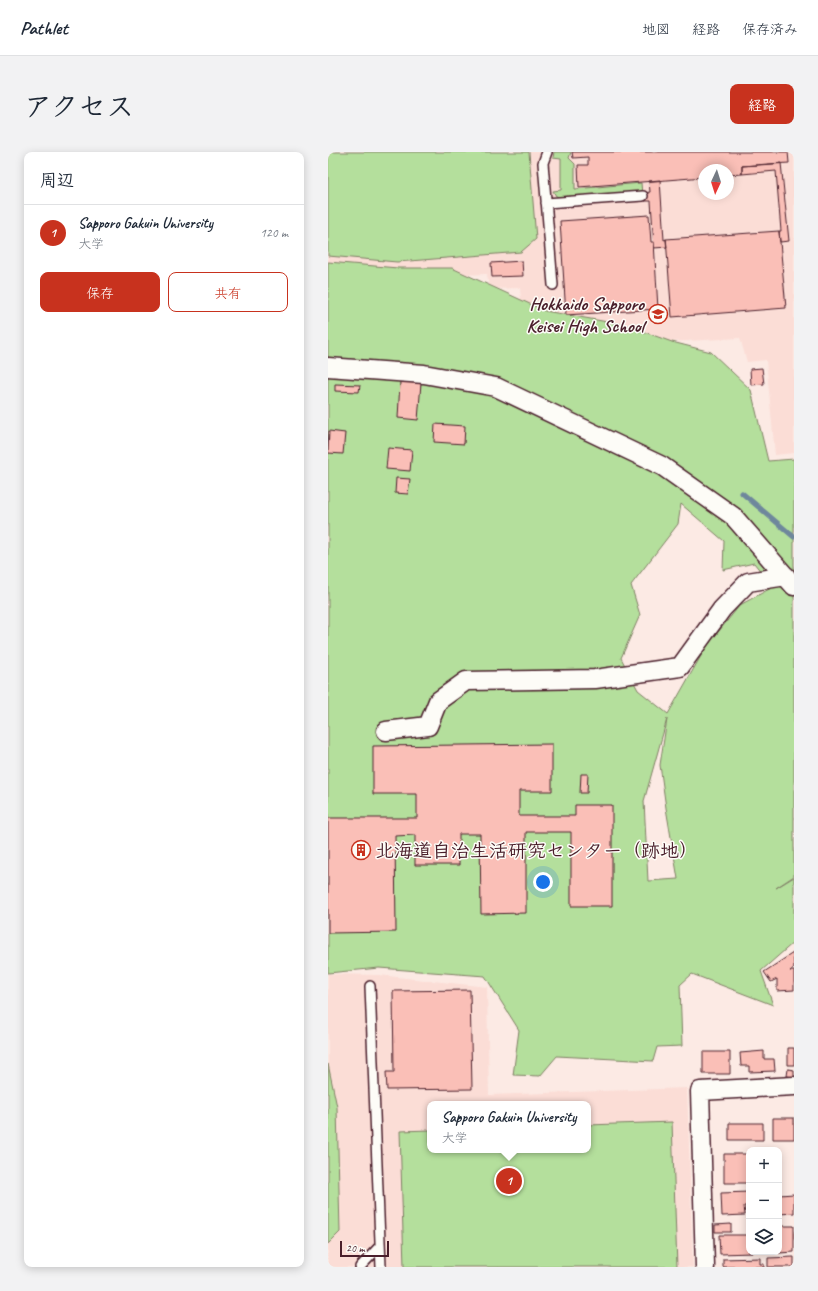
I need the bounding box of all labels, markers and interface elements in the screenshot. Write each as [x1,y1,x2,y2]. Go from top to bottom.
text: Pathlet [20,16,68,40]
text: 地図 [642,21,670,38]
text: 経路 [692,21,720,38]
text: 保存済み [742,21,798,38]
button: 経路 [730,84,794,124]
text: アクセス [24,89,134,124]
north arrow [698,164,734,200]
text: 周辺 [40,170,74,191]
text: Sapporo Gakuin University [78,214,213,233]
text: 1 [50,225,56,241]
text: 120 m [260,225,288,241]
text: 大学 [78,236,104,252]
button: 保存 [40,272,160,312]
button: 共有 [168,272,288,312]
place label: Hokkaido Sapporo Keisei High School [527,292,648,338]
school or university icon: Hokkaido Sapporo Keisei High School [647,303,669,325]
building icon: 北海道自治生活研究センター（跡地） [350,839,372,861]
place label: 北海道自治生活研究センター（跡地） [375,839,698,863]
your location [533,872,553,892]
popup [427,1101,591,1153]
text: Sapporo Gakuin University [442,1108,576,1127]
text: 大学 [442,1130,468,1146]
map controls [746,1147,782,1255]
button: + [746,1147,782,1183]
pin: 1 [496,1166,522,1196]
button: − [746,1183,782,1219]
button: layers [746,1219,782,1255]
scale bar [340,1239,389,1258]
text: 20 m [346,1241,365,1255]

